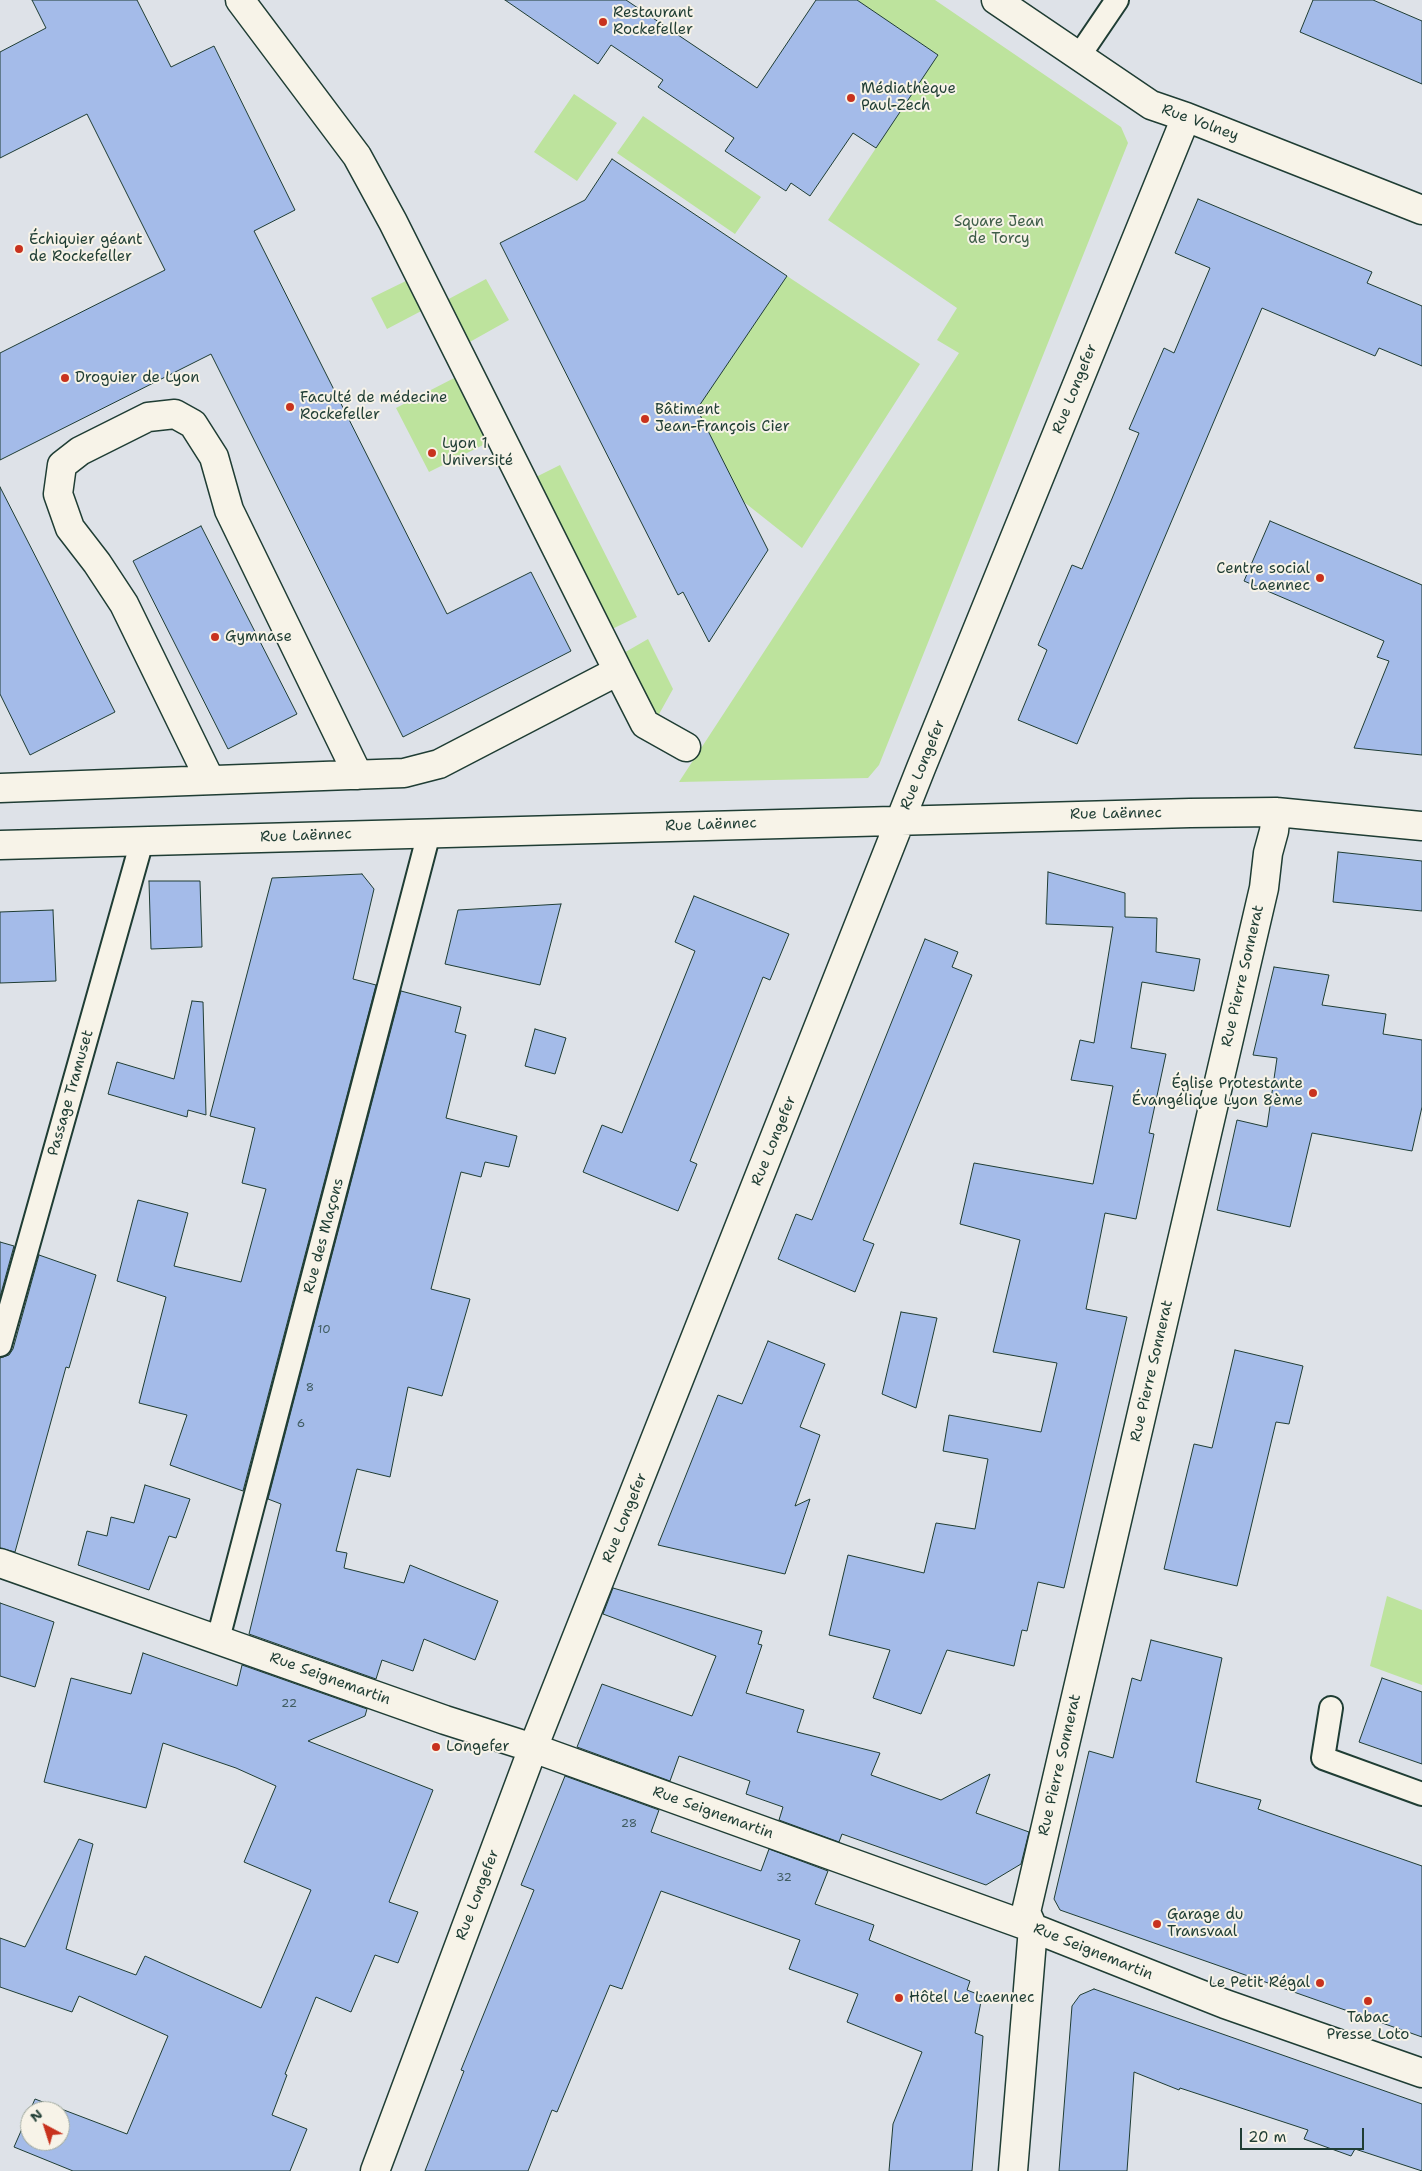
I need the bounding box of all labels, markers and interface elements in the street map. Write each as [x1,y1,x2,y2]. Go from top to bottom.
place label: Restaurant Rockefeller [613,4,693,39]
marker: Restaurant Rockefeller [597,16,609,28]
place label: Médiathèque Paul-Zech [861,80,956,115]
marker: Médiathèque Paul-Zech [845,92,857,104]
street label: Rue Volney [1159,101,1241,145]
park label: Square Jean de Torcy [954,213,1044,248]
place label: Échiquier géant de Rockefeller [29,231,143,266]
marker: Échiquier géant de Rockefeller [13,243,25,255]
street label: Rue Longefer [1049,341,1101,437]
place label: Droguier de Lyon [75,369,200,387]
marker: Droguier de Lyon [59,372,71,384]
place label: Faculté de médecine Rockefeller [300,389,448,424]
marker: Faculté de médecine Rockefeller [284,401,296,413]
place label: Bâtiment Jean-François Cier [655,401,790,436]
marker: Bâtiment Jean-François Cier [639,413,651,425]
place label: Lyon 1 Université [442,435,513,470]
marker: Lyon 1 Université [426,447,438,459]
place label: Centre social Laennec [1216,560,1310,595]
marker: Centre social Laennec [1314,572,1326,584]
place label: Gymnase [225,628,292,646]
marker: Gymnase [209,631,221,643]
street label: Rue Longefer [897,717,949,813]
street label: Rue Laënnec [1070,804,1162,824]
street label: Rue Laënnec [665,814,757,836]
street label: Rue Laënnec [260,825,352,847]
street label: Rue Pierre Sonnerat [1218,903,1268,1049]
street label: Passage Tramuset [44,1028,98,1158]
place label: Église Protestante Évangélique Lyon 8ème [1132,1075,1303,1110]
marker: Église Protestante Évangélique Lyon 8ème [1307,1087,1319,1099]
street label: Rue Longefer [748,1093,800,1189]
street label: Rue des Maçons [300,1176,348,1296]
street label: Rue Pierre Sonnerat [1127,1298,1177,1444]
house number: 10 [317,1323,331,1337]
house number: 8 [306,1381,314,1395]
house number: 6 [297,1417,305,1431]
street label: Rue Longefer [599,1470,651,1566]
street label: Rue Seignemartin [267,1649,393,1709]
street label: Rue Pierre Sonnerat [1035,1692,1085,1838]
house number: 22 [281,1697,297,1711]
place label: Longefer [446,1738,510,1756]
marker: Longefer [430,1741,442,1753]
street label: Rue Seignemartin [650,1783,776,1843]
house number: 28 [621,1817,637,1831]
street label: Rue Longefer [452,1847,504,1943]
house number: 32 [776,1871,792,1885]
place label: Garage du Transvaal [1167,1906,1243,1941]
marker: Garage du Transvaal [1151,1918,1163,1930]
street label: Rue Seignemartin [1031,1920,1155,1984]
place label: Le Petit Régal [1209,1974,1310,1992]
marker: Le Petit Régal [1314,1977,1326,1989]
place label: Hôtel Le Laennec [909,1989,1035,2007]
marker: Hôtel Le Laennec [893,1992,905,2004]
marker: Tabac Presse Loto [1362,1995,1374,2007]
place label: Tabac Presse Loto [1327,2009,1409,2044]
north arrow [20,2101,70,2151]
text: N [26,2105,46,2126]
scale bar [1242,2118,1366,2150]
text: 20 m [1248,2127,1287,2147]

